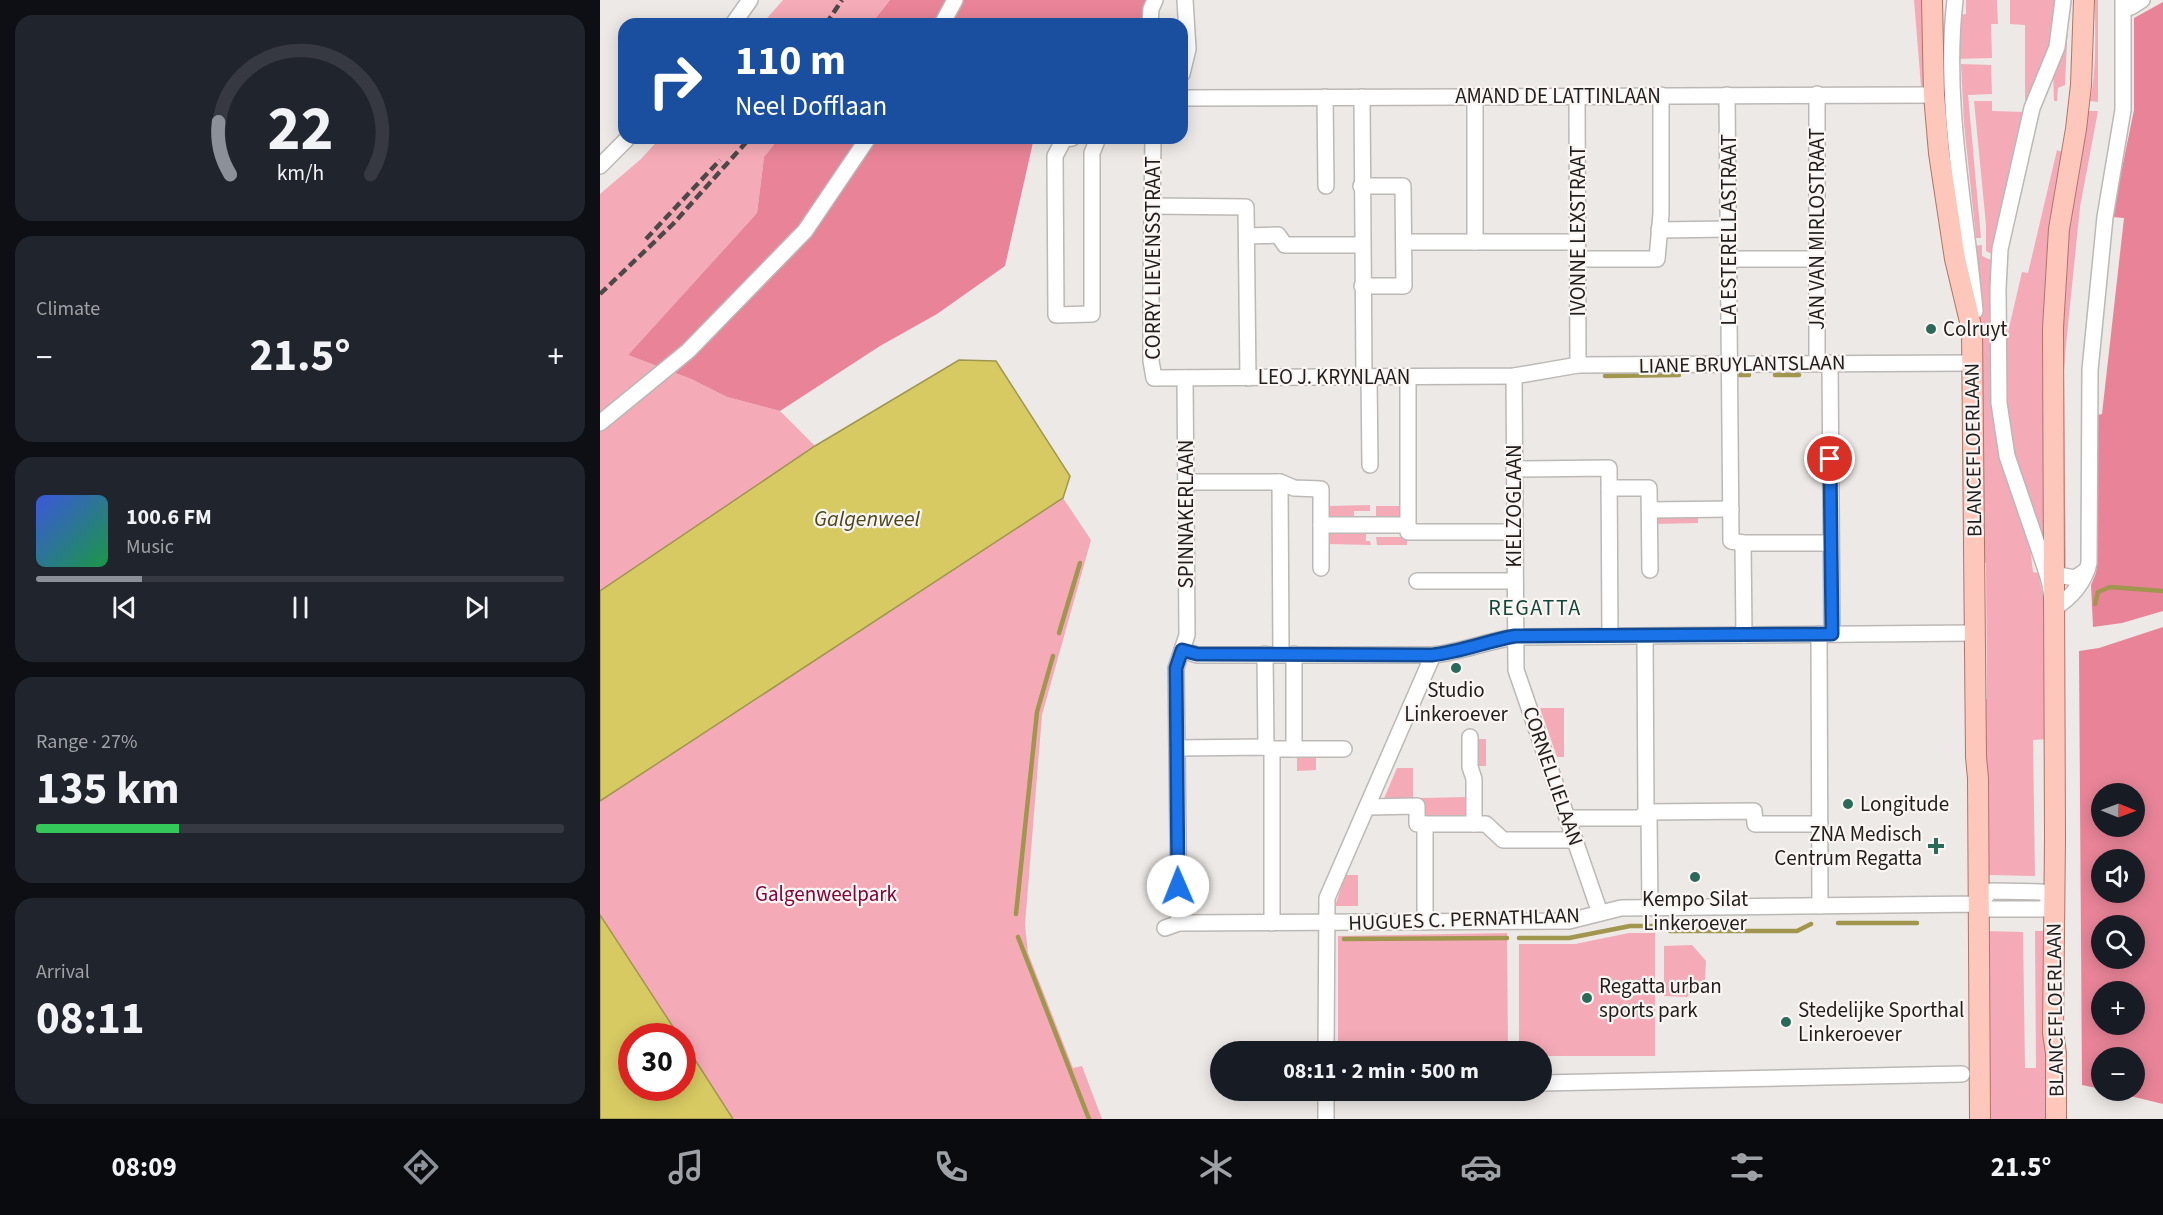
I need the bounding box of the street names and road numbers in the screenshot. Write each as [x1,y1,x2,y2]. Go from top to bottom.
street label: AMAND DE LATTINLAAN [1455,81,1661,111]
street label: JAN VAN MIRLOSTRAAT [1802,128,1832,330]
street label: LA ESTERELLASTRAAT [1714,134,1744,326]
street label: IVONNE LEXSTRAAT [1563,146,1593,316]
street label: CORRY LIEVENSSTRAAT [1138,156,1168,360]
street label: LIANE BRUYLANTSLAAN [1638,347,1846,381]
street label: LEO J. KRYNLAAN [1258,362,1410,392]
street label: BLANCEFLOERLAAN [1956,363,1990,537]
street label: SPINNAKERLAAN [1171,440,1201,588]
street label: KIELZOGLAAN [1499,444,1529,568]
street label: CORNELLIELAAN [1515,702,1591,850]
street label: HUGUES C. PERNATHLAAN [1348,900,1580,938]
street label: BLANCEFLOERLAAN [2038,923,2072,1097]

